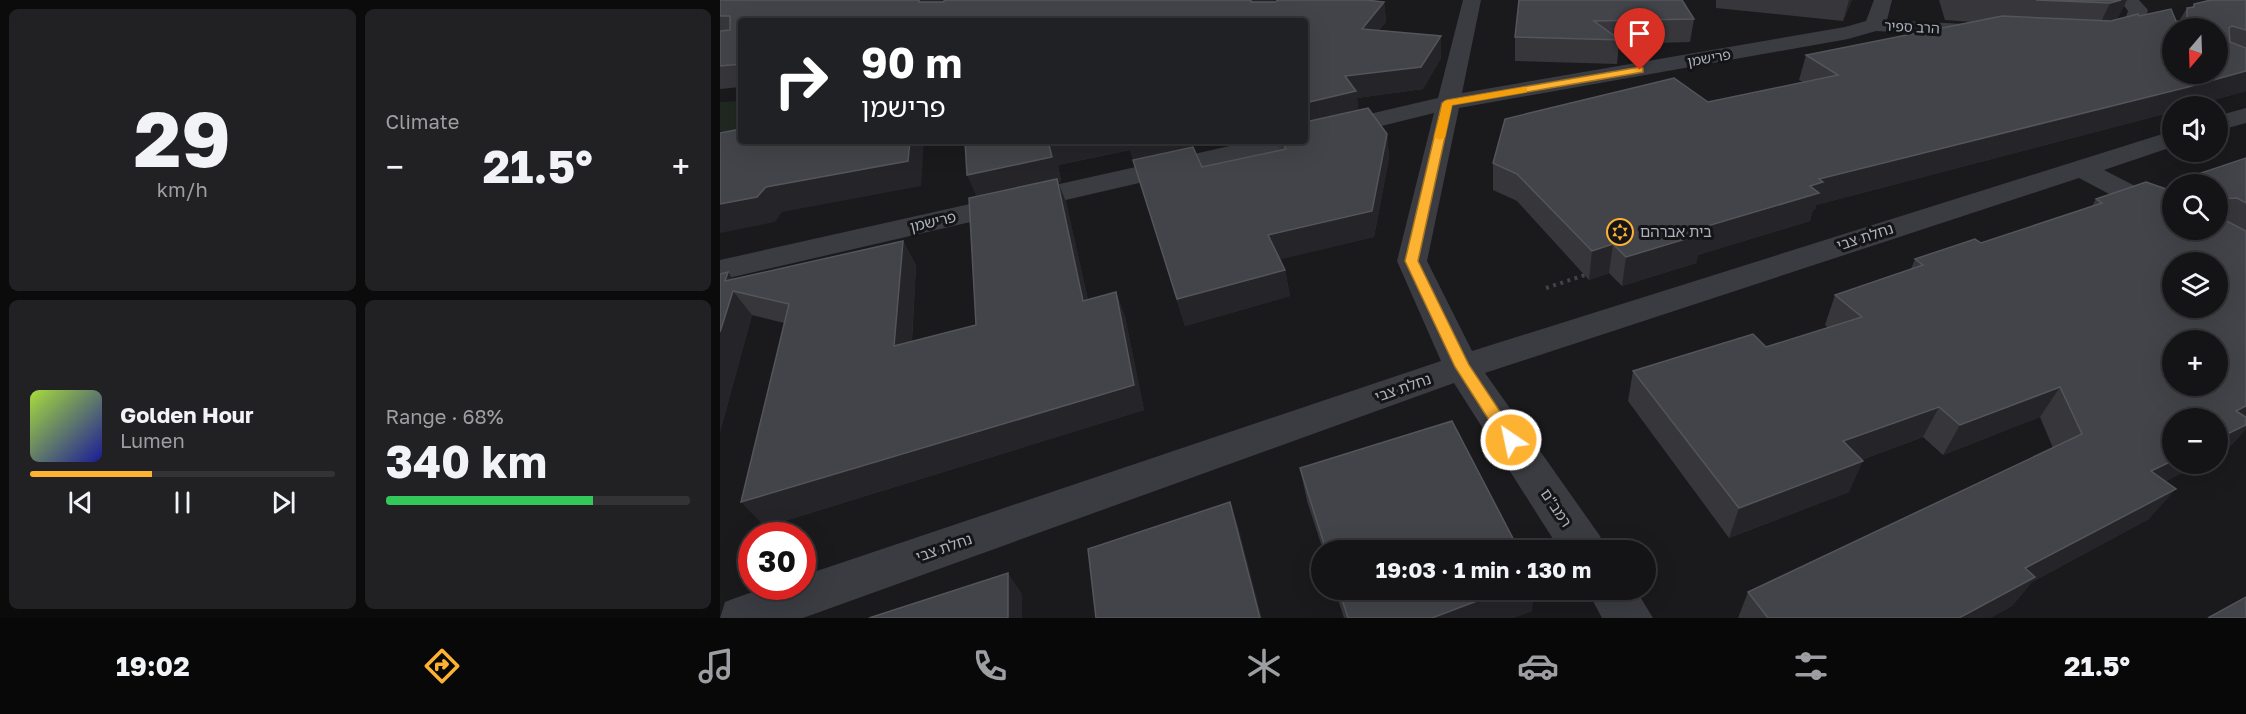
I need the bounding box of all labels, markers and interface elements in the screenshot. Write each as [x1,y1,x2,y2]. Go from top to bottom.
pin [1614,8,1665,70]
icon: arrive [1623,17,1656,50]
street label: הרב ספיר [1884,17,1940,36]
north arrow [2162,18,2228,84]
map controls [2162,18,2228,474]
text: 90 m [861,37,962,87]
icon: right [762,42,840,120]
street label: פרישמן [1686,45,1732,70]
text: 29 [134,91,231,184]
text: פרישמן [861,91,946,123]
button: sound [2162,96,2228,162]
text: Climate [386,109,459,133]
text: 21.5° [483,139,593,193]
text: − [386,147,404,186]
text: + [672,147,690,186]
button: search [2162,174,2228,240]
text: km/h [157,177,208,201]
street label: פרישמן [908,207,958,235]
synagogue icon: בית אברהם [1605,217,1635,247]
street label: נחלת צבי [1834,218,1895,254]
place label: בית אברהם [1640,222,1712,240]
button: layers [2162,252,2228,318]
button: + [2162,330,2228,396]
street label: נחלת צבי [1372,369,1433,405]
text: Golden Hour [120,401,254,428]
text: Range · 68% [386,404,504,428]
position arrow [1479,408,1543,472]
button: − [2162,408,2228,474]
text: Lumen [120,428,185,452]
text: 340 km [386,434,547,488]
street label: רמב"ם [1538,485,1576,530]
icon: previous [64,486,97,519]
icon: pause [166,486,199,519]
icon: next [267,486,300,519]
speed limit sign: 30 [738,522,816,600]
street label: נחלת צבי [913,529,974,565]
text: 19:03 · 1 min · 130 m [1376,556,1591,583]
icon: directions [421,645,463,687]
icon: music [695,645,737,687]
icon: phone [969,645,1011,687]
icon: climate [1243,645,1285,687]
icon: car [1517,645,1559,687]
icon: filters [1790,645,1832,687]
text: 19:02 [116,650,190,682]
text: 21.5° [2064,650,2130,682]

